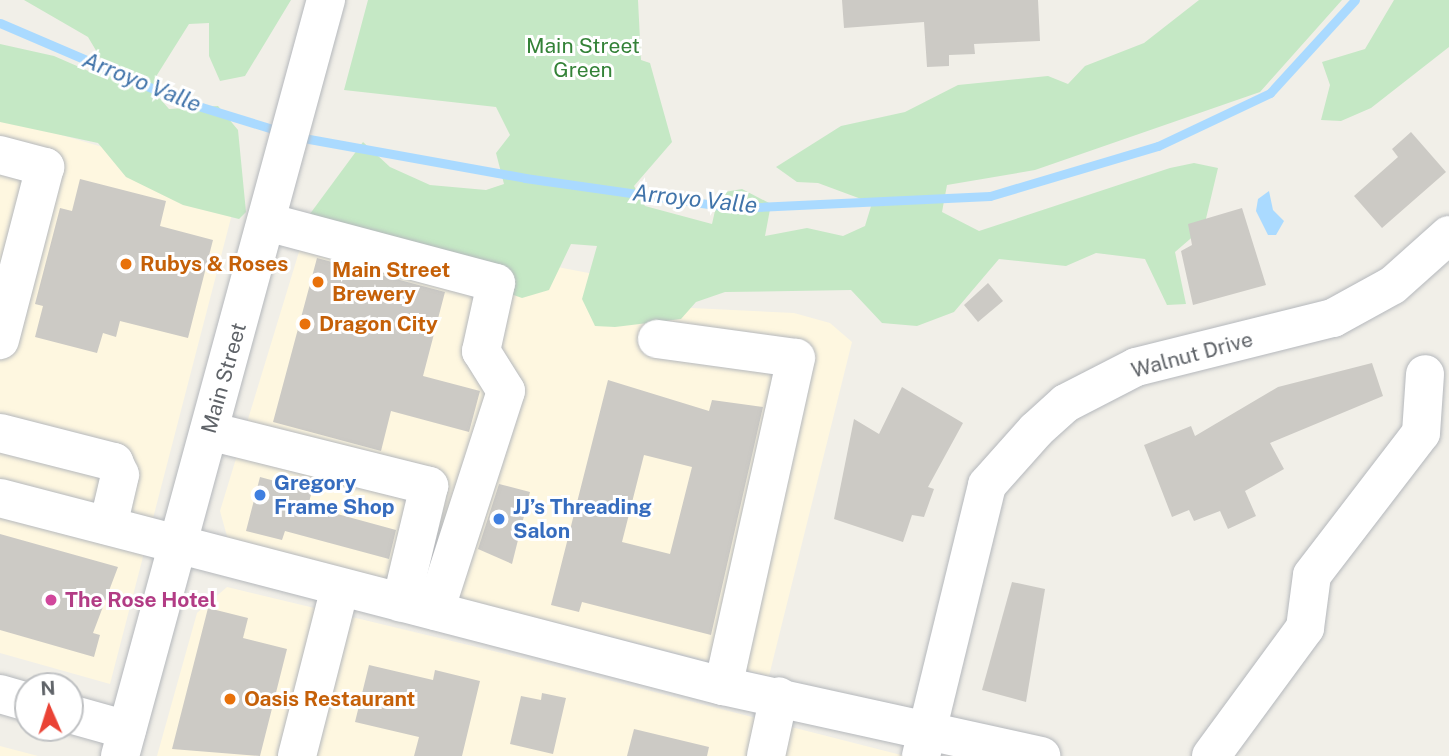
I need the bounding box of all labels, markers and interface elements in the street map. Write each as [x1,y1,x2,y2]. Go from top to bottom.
park label: Main Street Green [526,33,640,83]
water label: Arroyo Valle [78,46,206,118]
water label: Arroyo Valle [631,179,759,219]
place label: Rubys & Roses [140,251,289,277]
marker: Rubys & Roses [118,256,134,272]
place label: Main Street Brewery [332,257,450,307]
marker: Main Street Brewery [310,274,326,290]
place label: Dragon City [319,311,438,337]
marker: Dragon City [297,316,313,332]
street label: Main Street [196,320,252,436]
street label: Walnut Drive [1128,327,1256,383]
place label: Gregory Frame Shop [274,470,395,520]
marker: Gregory Frame Shop [252,487,268,503]
place label: JJ’s Threading Salon [513,494,652,544]
marker: JJ’s Threading Salon [491,511,507,527]
place label: The Rose Hotel [65,587,216,613]
marker: The Rose Hotel [43,592,59,608]
north arrow [14,672,84,742]
text: N [40,677,56,699]
place label: Oasis Restaurant [244,686,415,712]
marker: Oasis Restaurant [222,691,238,707]

